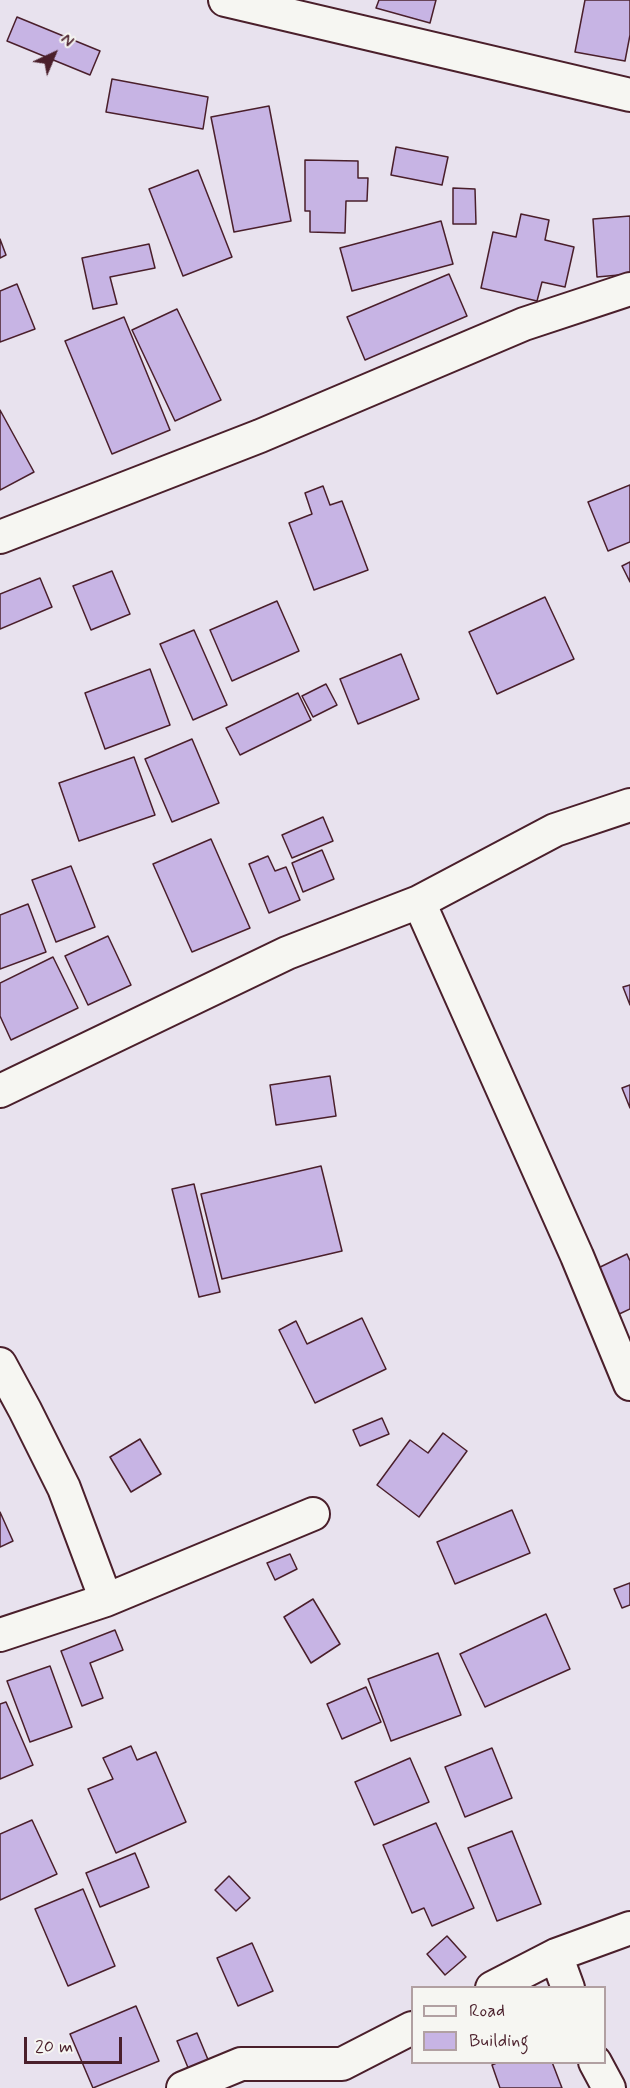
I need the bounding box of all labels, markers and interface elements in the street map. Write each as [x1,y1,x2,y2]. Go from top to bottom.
north arrow [24,24,84,84]
text: N [56,29,78,52]
legend [411,1986,606,2064]
text: Road [469,1999,505,2023]
scale bar [27,2025,124,2063]
text: Building [469,2029,529,2053]
text: 20 m [35,2035,73,2059]

